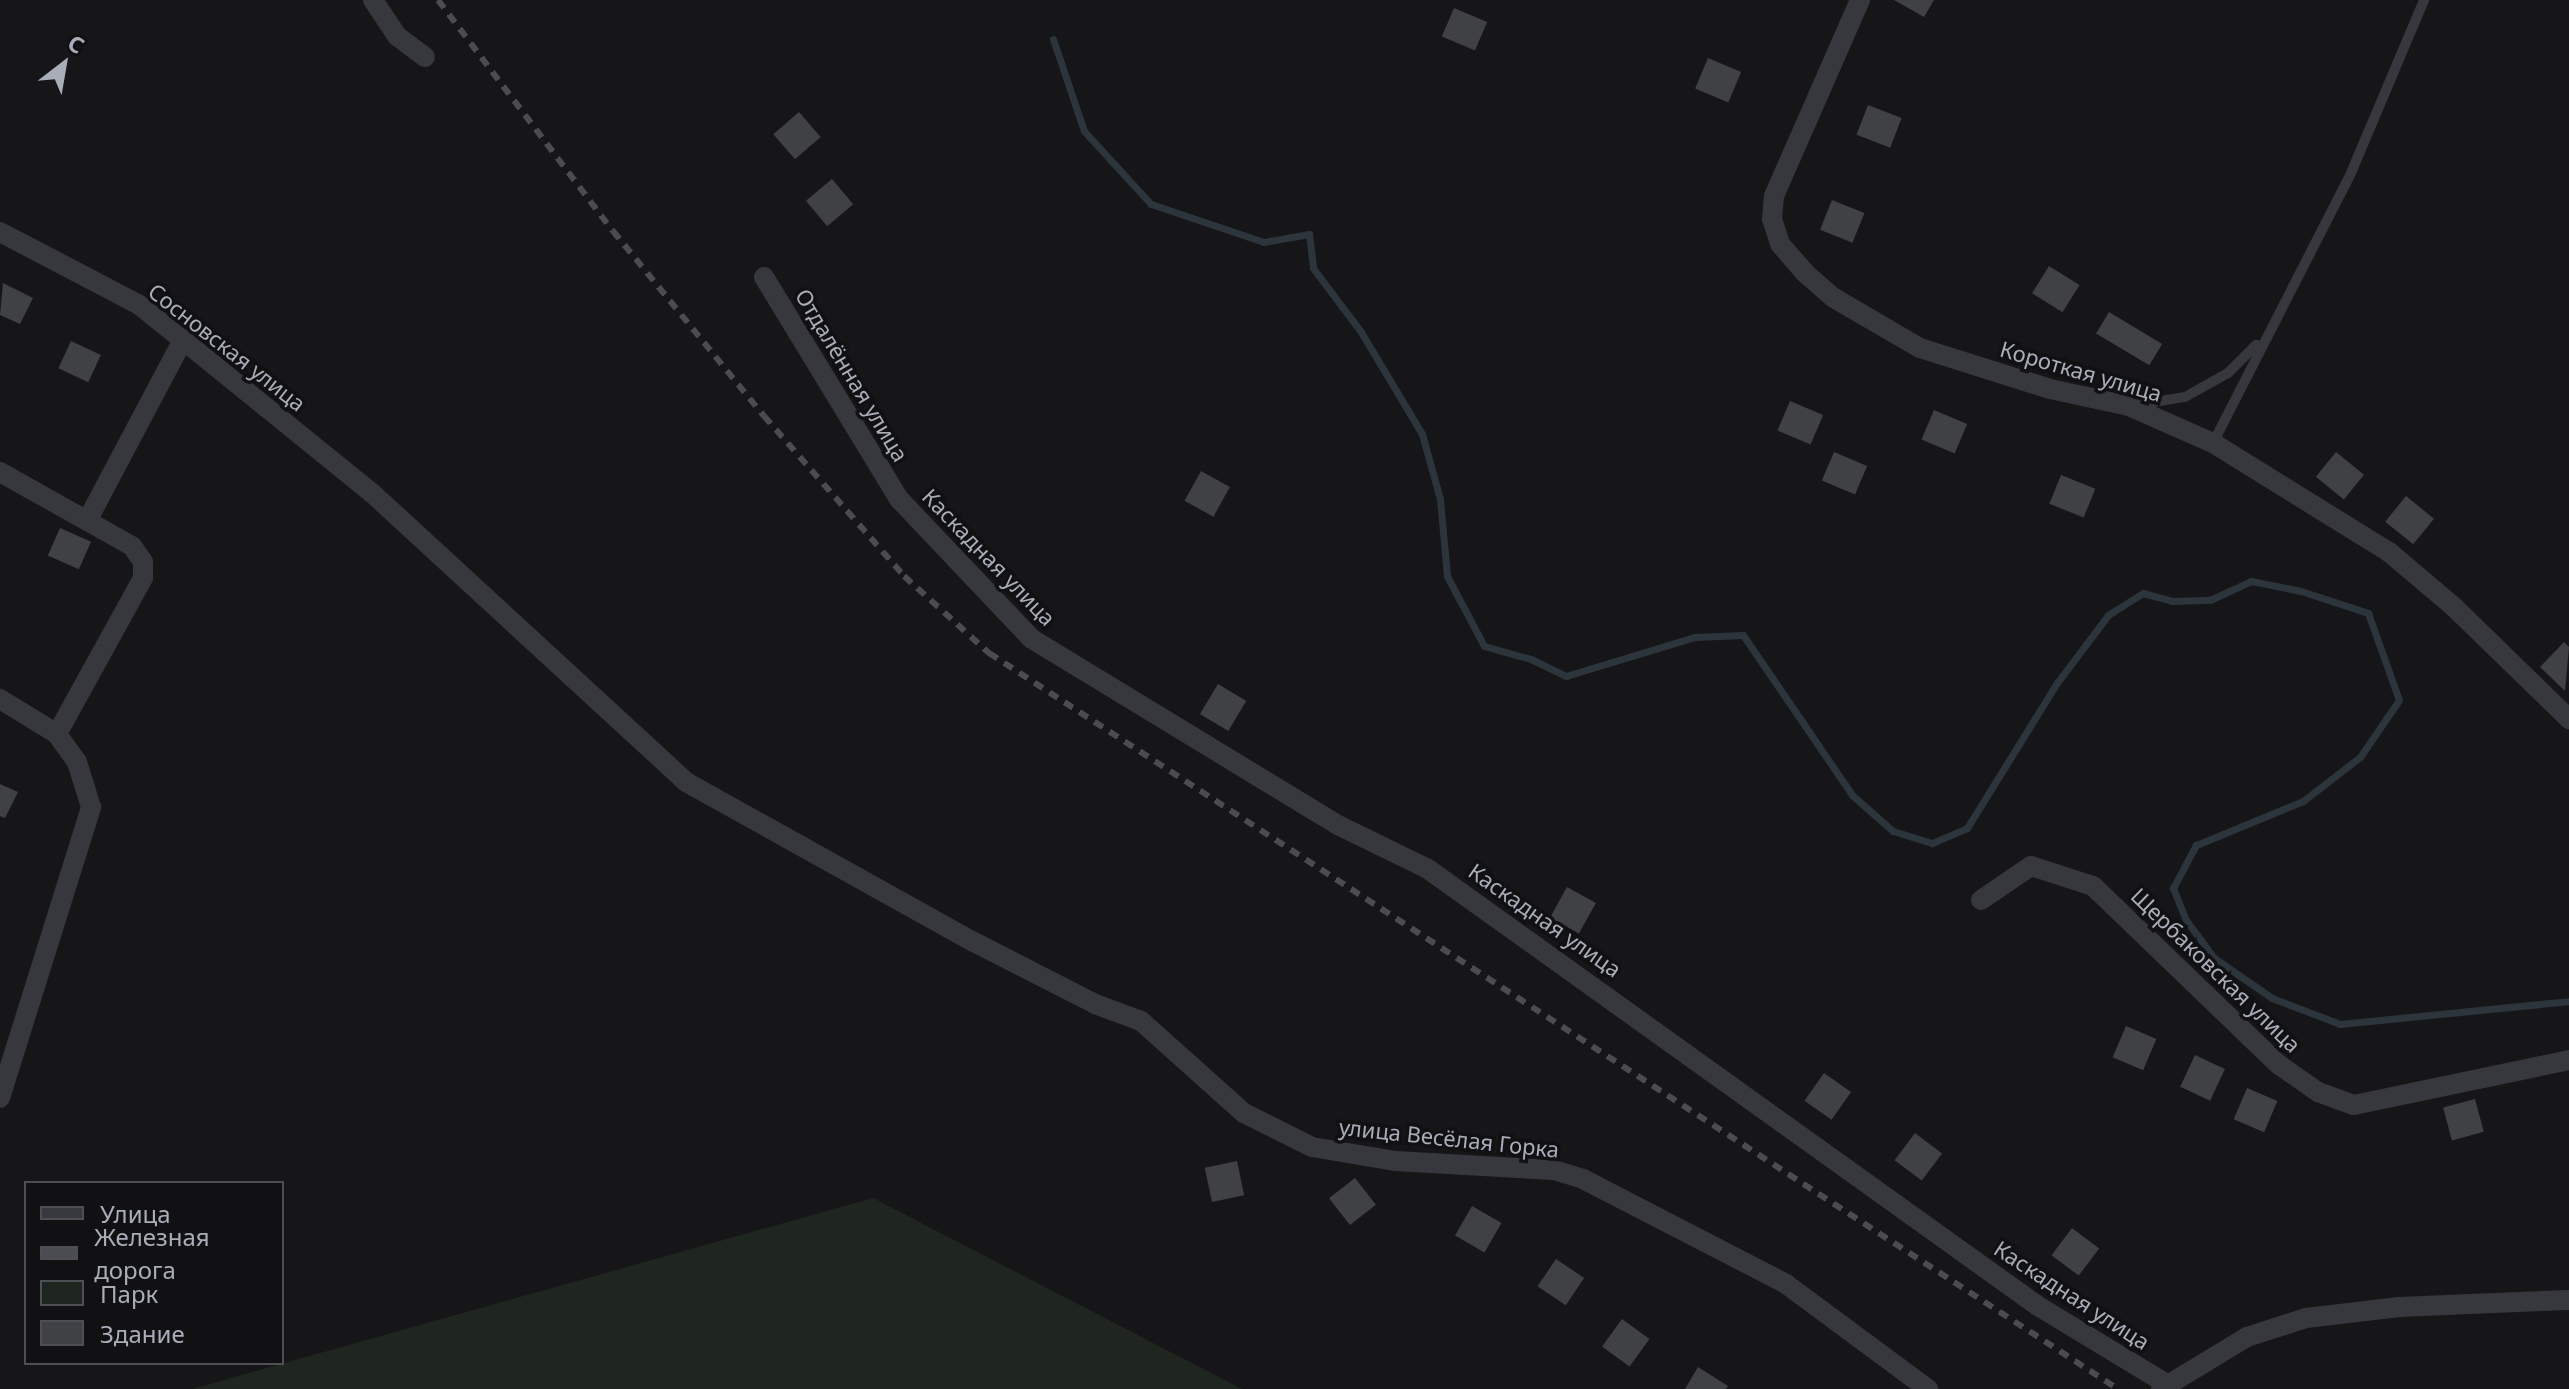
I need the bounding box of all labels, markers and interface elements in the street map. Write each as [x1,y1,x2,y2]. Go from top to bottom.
north arrow [24,24,104,104]
text: С [63,27,90,60]
street label: Сосновская улица [143,277,311,417]
street label: Отдалённая улица [790,284,914,466]
street label: Короткая улица [1997,335,2165,407]
street label: Каскадная улица [917,483,1061,631]
street label: Каскадная улица [1464,858,1626,982]
street label: Щербаковская улица [2126,882,2306,1058]
street label: улица Весёлая Горка [1338,1113,1560,1163]
legend [24,1181,284,1365]
text: Улица [100,1197,171,1230]
text: Железная дорога [94,1220,210,1286]
street label: Каскадная улица [1989,1235,2155,1355]
text: Парк [100,1277,158,1310]
text: Здание [100,1317,185,1350]

